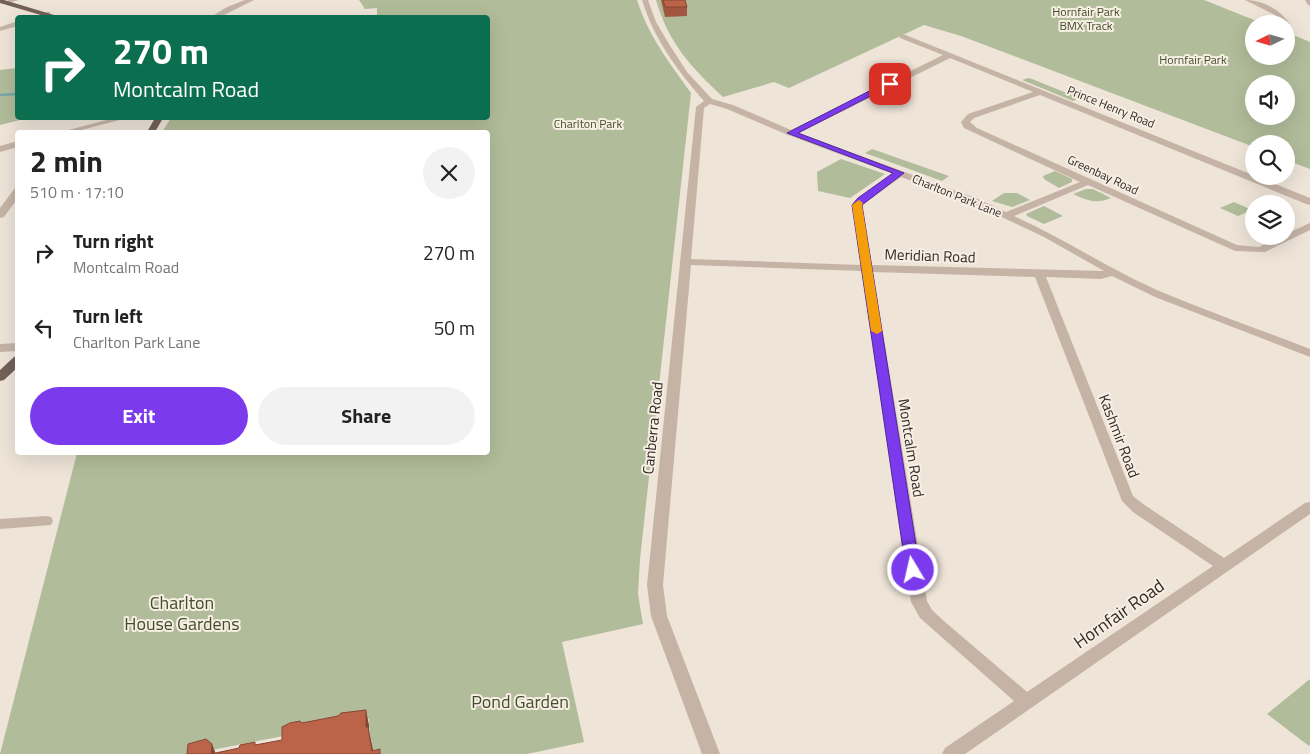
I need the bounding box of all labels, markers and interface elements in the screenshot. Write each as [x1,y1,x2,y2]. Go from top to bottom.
park label: Hornfair Park BMX Track [1052,2,1120,35]
north arrow [1245,15,1295,65]
map controls [1245,15,1295,245]
text: 270 m [113,24,209,78]
icon: right [30,35,95,100]
park label: Hornfair Park [1159,50,1227,69]
pin [869,63,911,105]
icon: arrive [876,70,904,98]
text: Montcalm Road [113,72,259,106]
button: sound [1245,75,1295,125]
street label: Prince Henry Road [1064,80,1158,133]
park label: Charlton Park [554,114,623,133]
button: search [1245,135,1295,185]
text: 2 min [30,138,103,184]
button: close [423,147,475,199]
street label: Greenbay Road [1064,150,1142,199]
street label: Charlton Park Lane [909,169,1005,222]
text: 510 m · 17:10 [30,180,124,204]
button: layers [1245,195,1295,245]
text: Turn right [73,226,154,255]
text: 270 m [423,238,475,267]
icon: right [30,239,58,267]
street label: Meridian Road [884,242,976,269]
text: Montcalm Road [73,255,179,279]
text: Turn left [73,301,143,330]
text: 50 m [434,313,475,342]
icon: left [30,314,58,342]
text: Charlton Park Lane [73,330,200,354]
street label: Canberra Road [636,381,669,475]
button: Exit [30,387,248,445]
button: Share [258,387,475,445]
street label: Kashmir Road [1093,391,1146,481]
street label: Montcalm Road [892,397,931,499]
position arrow [886,543,938,595]
street label: Hornfair Road [1068,572,1170,655]
park label: Charlton House Gardens [124,589,240,637]
park label: Pond Garden [471,688,569,715]

